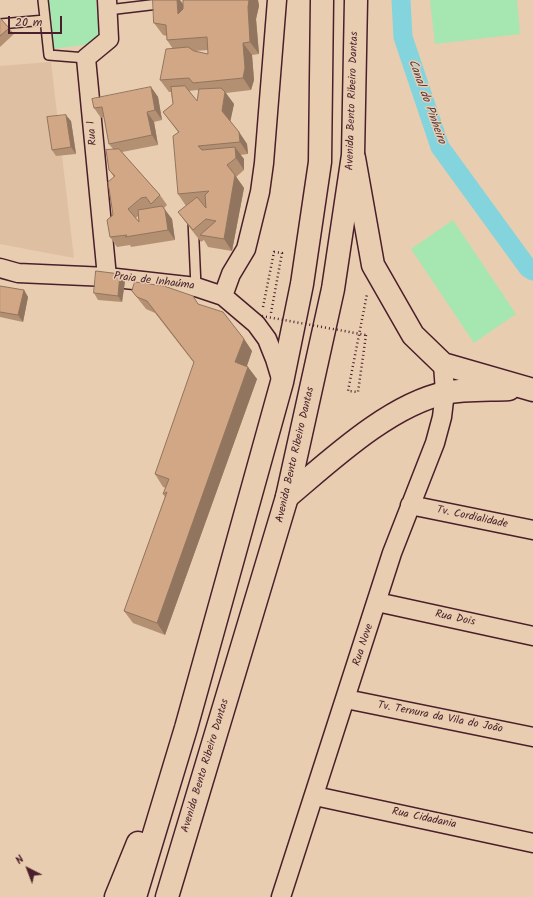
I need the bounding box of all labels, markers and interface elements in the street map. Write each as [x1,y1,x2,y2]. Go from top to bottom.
scale bar [10,8,64,34]
text: 20 m [15,13,42,32]
street label: Avenida Bento Ribeiro Dantas [344,31,362,171]
water label: Canal do Pinheiro [404,58,448,146]
street label: Rua 1 [85,120,101,146]
street label: Praia de Inhaúma [113,270,195,294]
street label: Avenida Bento Ribeiro Dantas [274,386,318,524]
street label: Tv. Cordialidade [435,504,509,532]
street label: Rua Dois [434,608,476,630]
street label: Rua Nove [351,622,377,668]
street label: Avenida Bento Ribeiro Dantas [179,698,233,834]
street label: Tv. Ternura da Vila do João [376,699,504,737]
street label: Rua Cidadania [391,806,457,832]
north arrow [8,849,48,889]
text: N [11,851,29,869]

